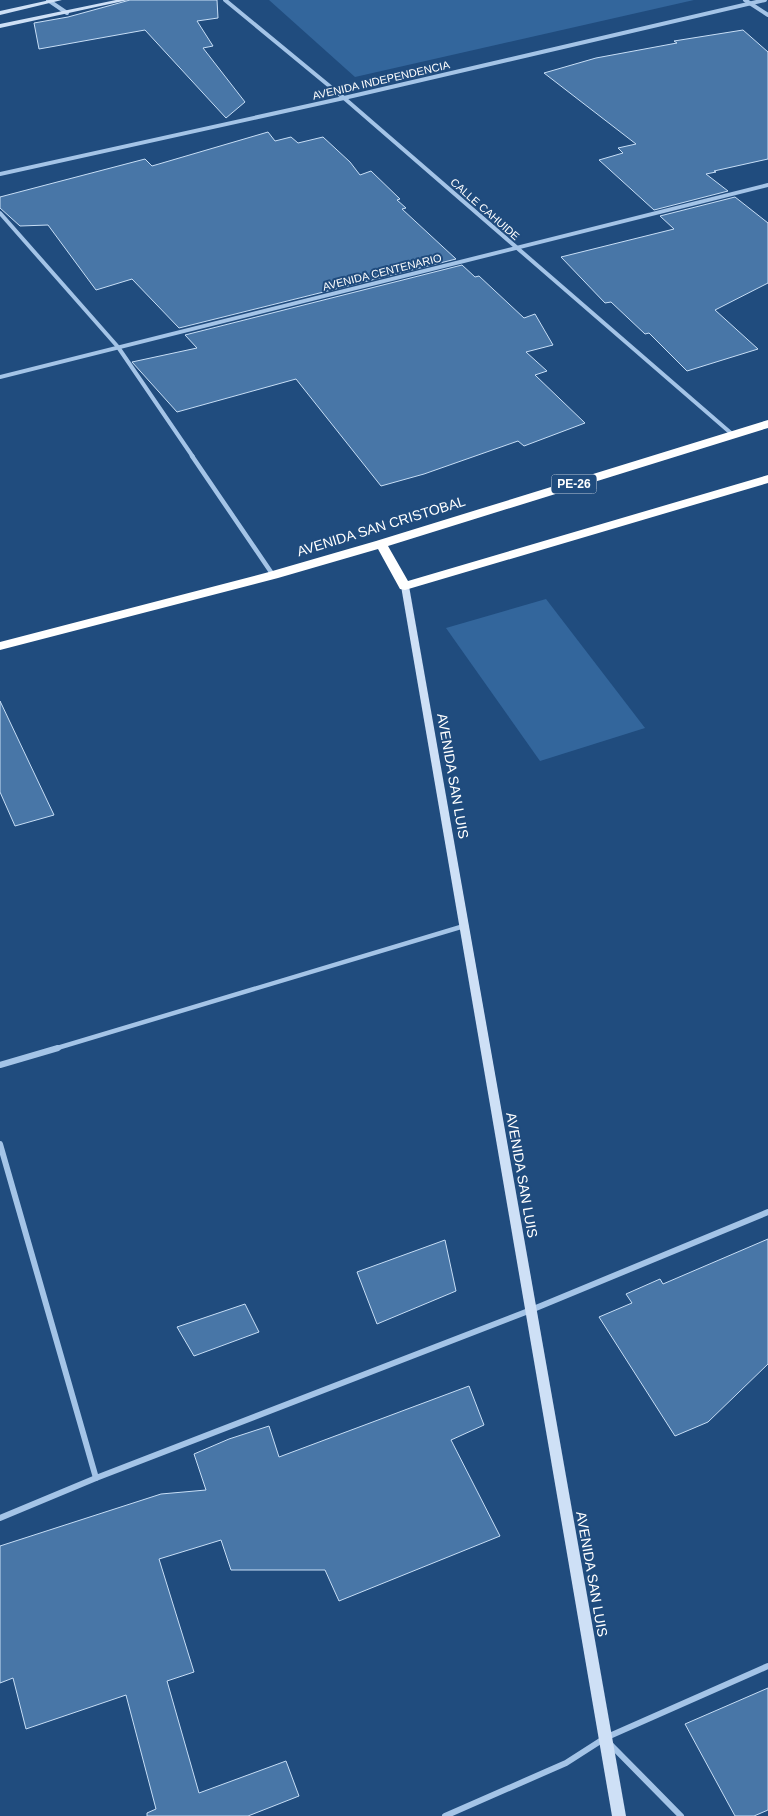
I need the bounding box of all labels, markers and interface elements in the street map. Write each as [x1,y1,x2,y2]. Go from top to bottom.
street label: AVENIDA INDEPENDENCIA [311,58,451,102]
street label: CALLE CAHUIDE [448,176,522,242]
street label: AVENIDA CENTENARIO [321,251,443,293]
road number: PE-26 [552,474,596,494]
street label: AVENIDA SAN CRISTOBAL [295,493,467,559]
street label: AVENIDA SAN LUIS [434,712,472,840]
street label: AVENIDA SAN LUIS [503,1111,541,1239]
street label: AVENIDA SAN LUIS [573,1510,611,1638]

